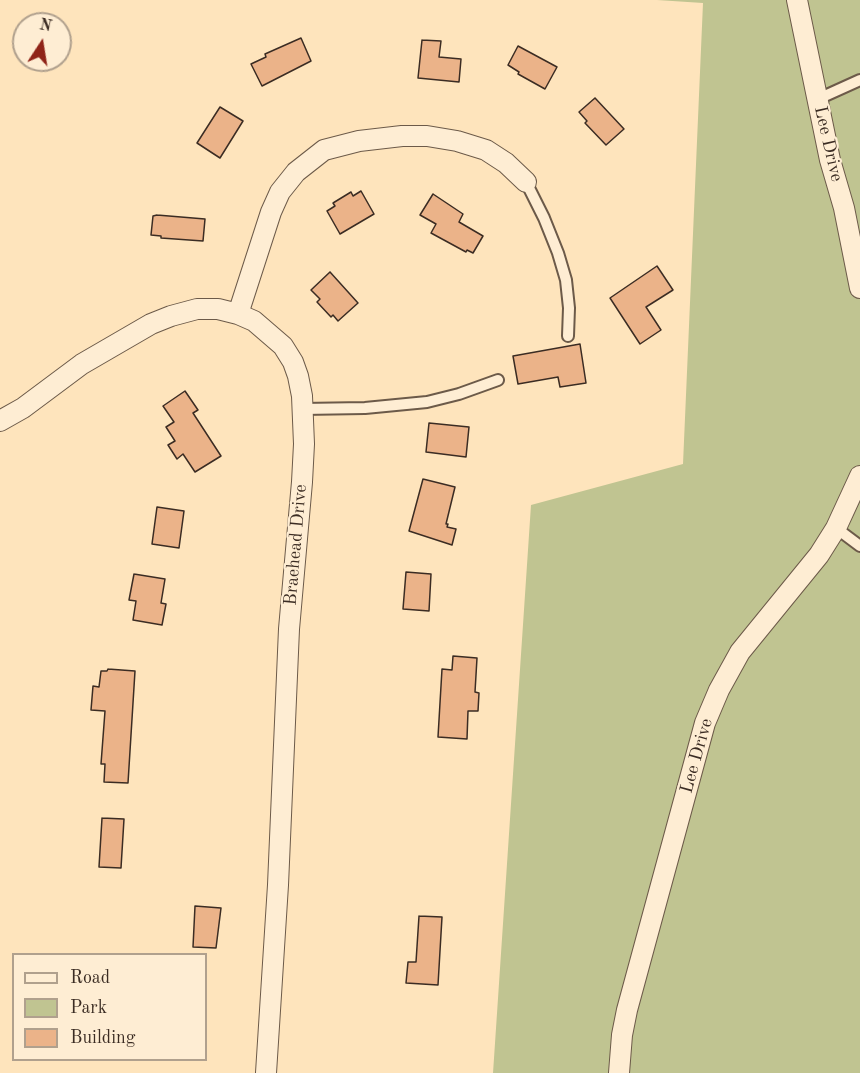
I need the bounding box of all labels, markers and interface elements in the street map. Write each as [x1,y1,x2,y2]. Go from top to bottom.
north arrow [12,12,72,72]
text: N [38,17,53,35]
street label: Lee Drive [809,104,847,184]
street label: Braehead Drive [280,483,312,607]
street label: Lee Drive [676,716,718,796]
legend [12,953,207,1061]
text: Road [70,969,110,987]
text: Park [70,999,107,1017]
text: Building [70,1029,135,1047]

